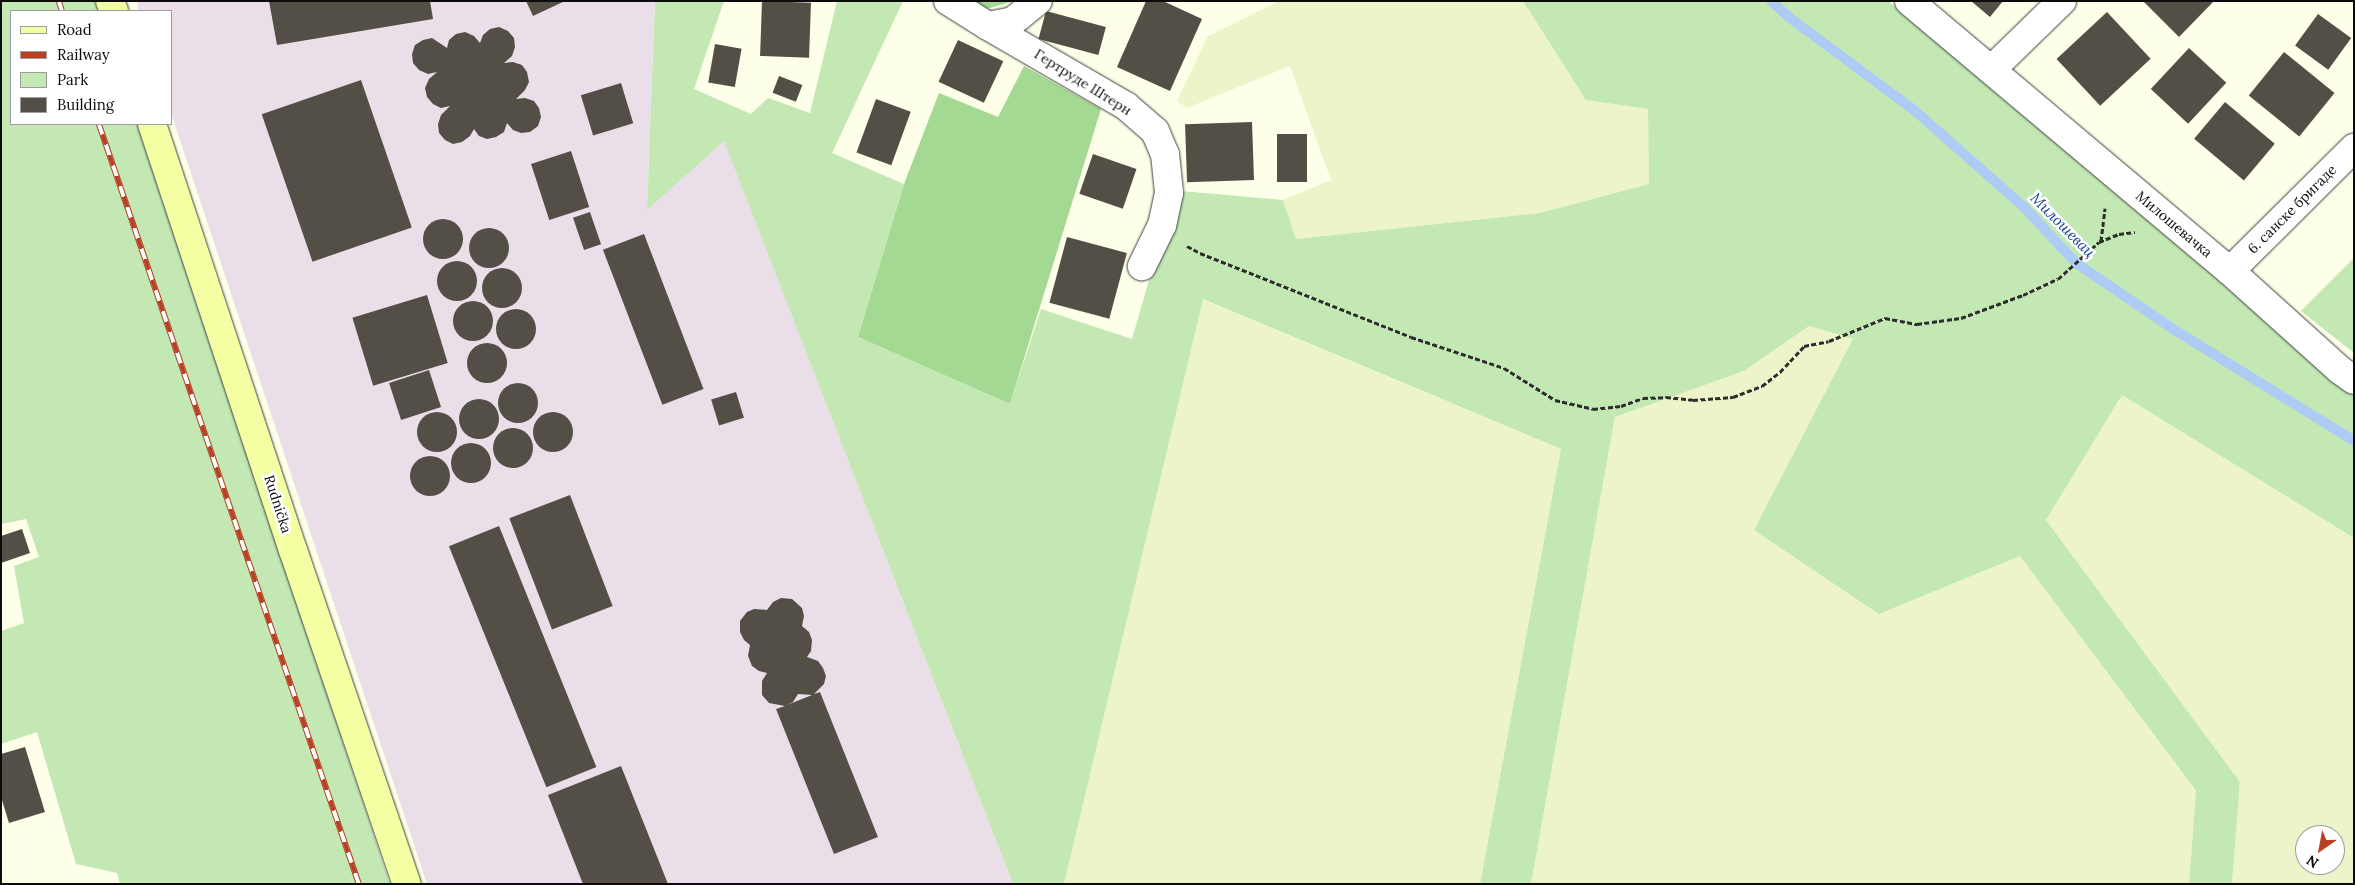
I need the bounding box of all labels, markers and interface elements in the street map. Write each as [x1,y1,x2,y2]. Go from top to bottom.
legend [10,10,172,125]
text: Road [57,20,92,39]
text: Railway [57,45,110,64]
street label: Гертруде Штерн [1031,45,1135,119]
text: Park [57,70,88,89]
text: Building [57,95,114,114]
street label: 6. санске бригаде [2244,161,2340,257]
street label: Милошевачка [2132,187,2216,261]
water label: Милошевац [2027,189,2099,261]
street label: Rudnička [261,473,295,535]
north arrow [2295,825,2345,875]
text: N [2303,851,2322,872]

